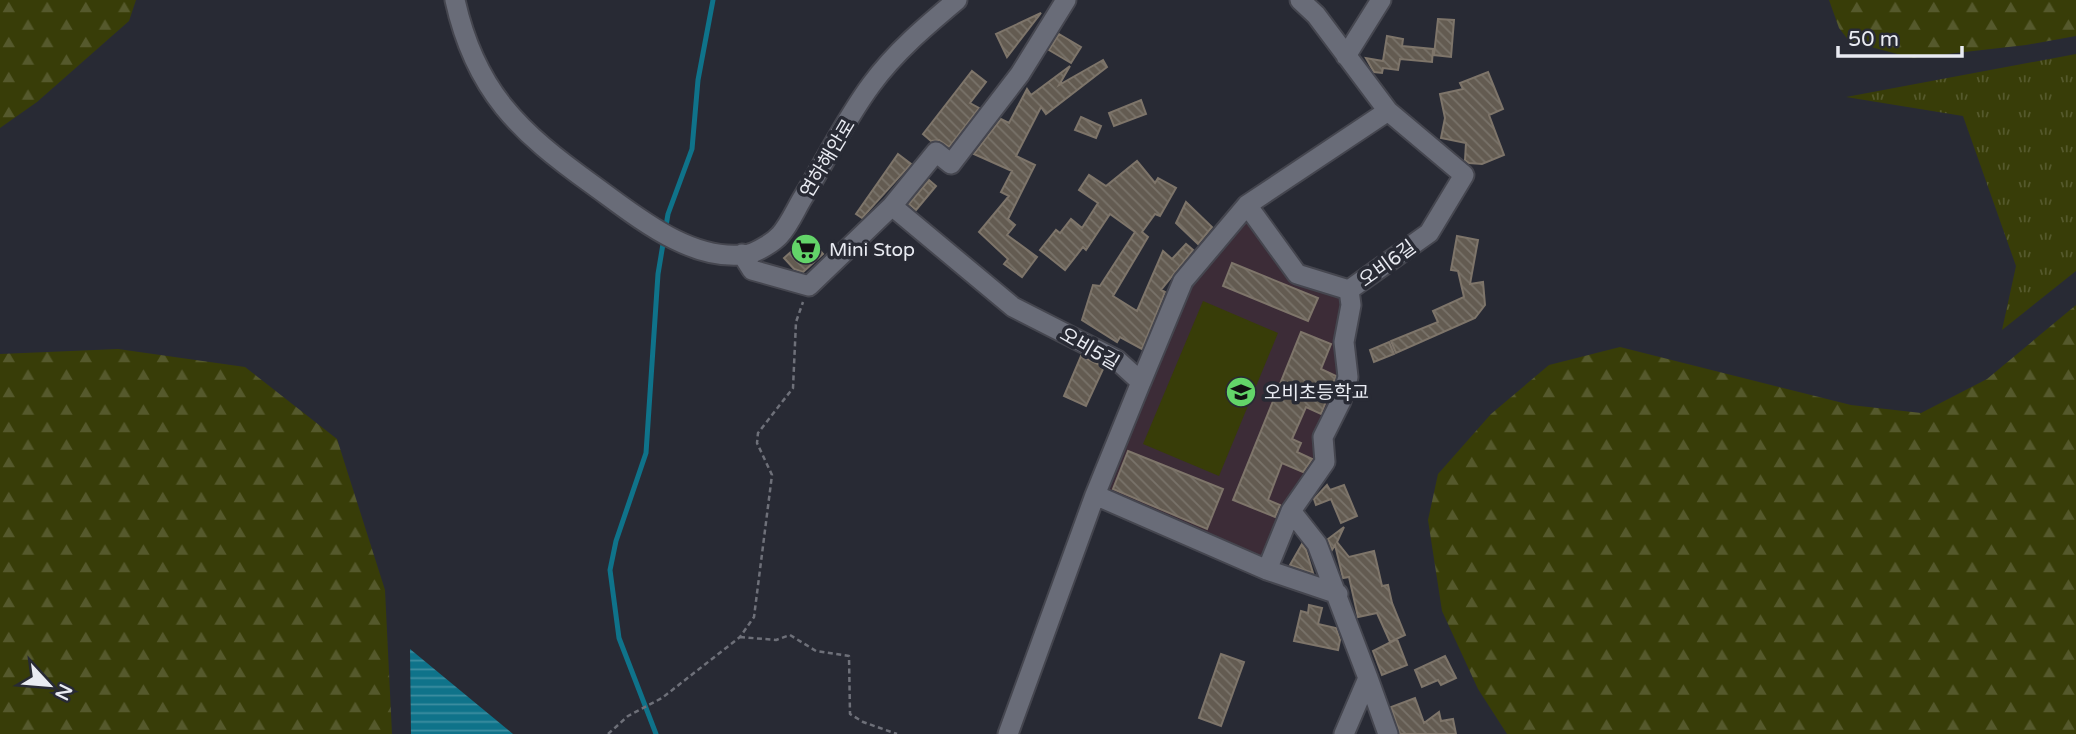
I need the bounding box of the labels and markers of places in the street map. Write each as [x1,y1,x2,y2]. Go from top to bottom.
supermarket icon: Mini Stop [789,232,823,266]
place label: Mini Stop [829,239,915,261]
school or university icon: 오비초등학교 [1224,375,1258,409]
place label: 오비초등학교 [1264,382,1369,404]

